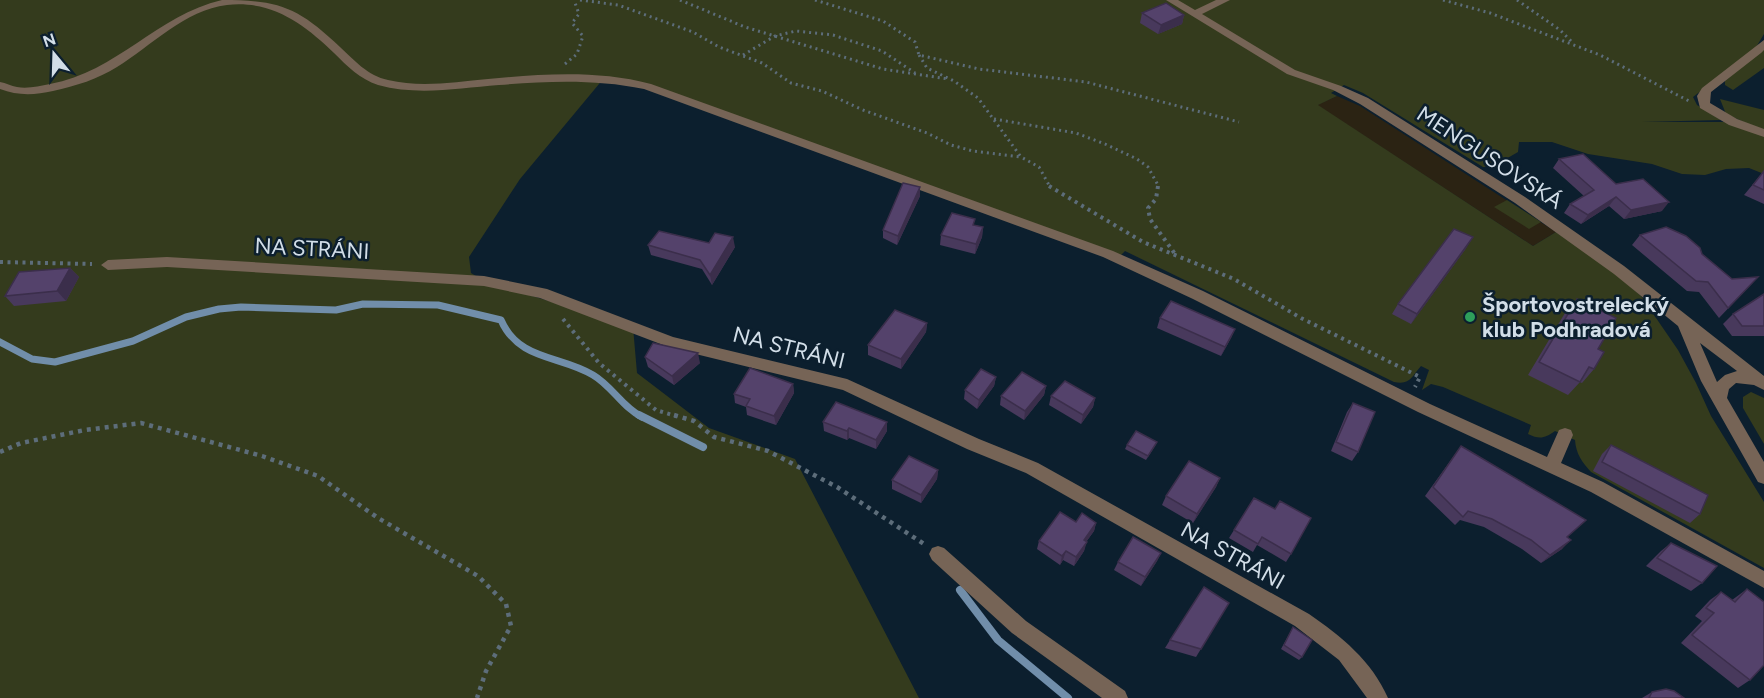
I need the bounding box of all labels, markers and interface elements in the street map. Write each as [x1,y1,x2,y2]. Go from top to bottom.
north arrow [24,24,84,84]
text: N [40,29,58,51]
street label: MENGUSOVSKÁ [1412,100,1568,215]
street label: NA STRÁNI [254,232,370,265]
place label: Športovostrelecký klub Podhradová [1482,291,1669,343]
marker: Športovostrelecký klub Podhradová [1463,310,1477,324]
street label: NA STRÁNI [730,321,848,374]
street label: NA STRÁNI [1176,516,1289,595]

